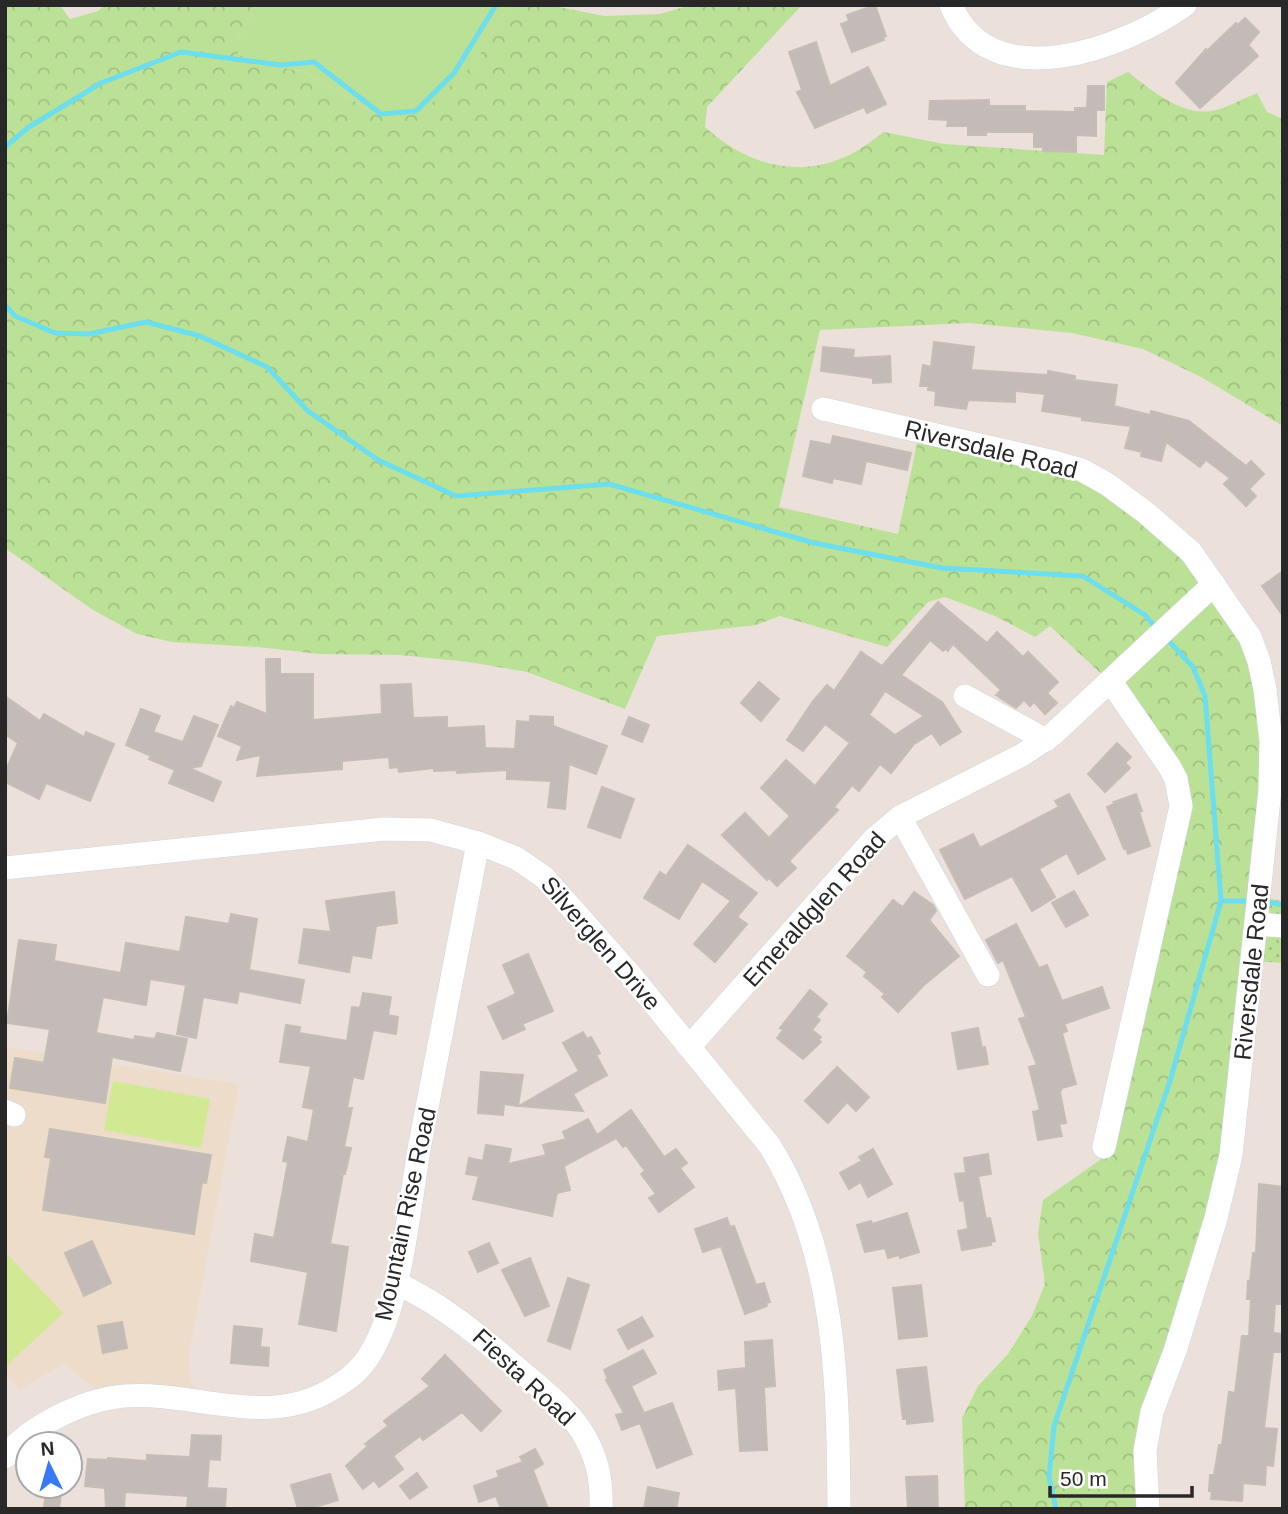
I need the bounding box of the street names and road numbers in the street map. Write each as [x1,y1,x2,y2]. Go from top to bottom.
street label: Riversdale Road [902,414,1080,484]
street label: Emeraldglen Road [737,826,891,992]
street label: Silverglen Drive [536,871,666,1015]
street label: Riversdale Road [1228,882,1274,1062]
street label: Mountain Rise Road [369,1105,441,1323]
street label: Fiesta Road [467,1323,581,1431]

